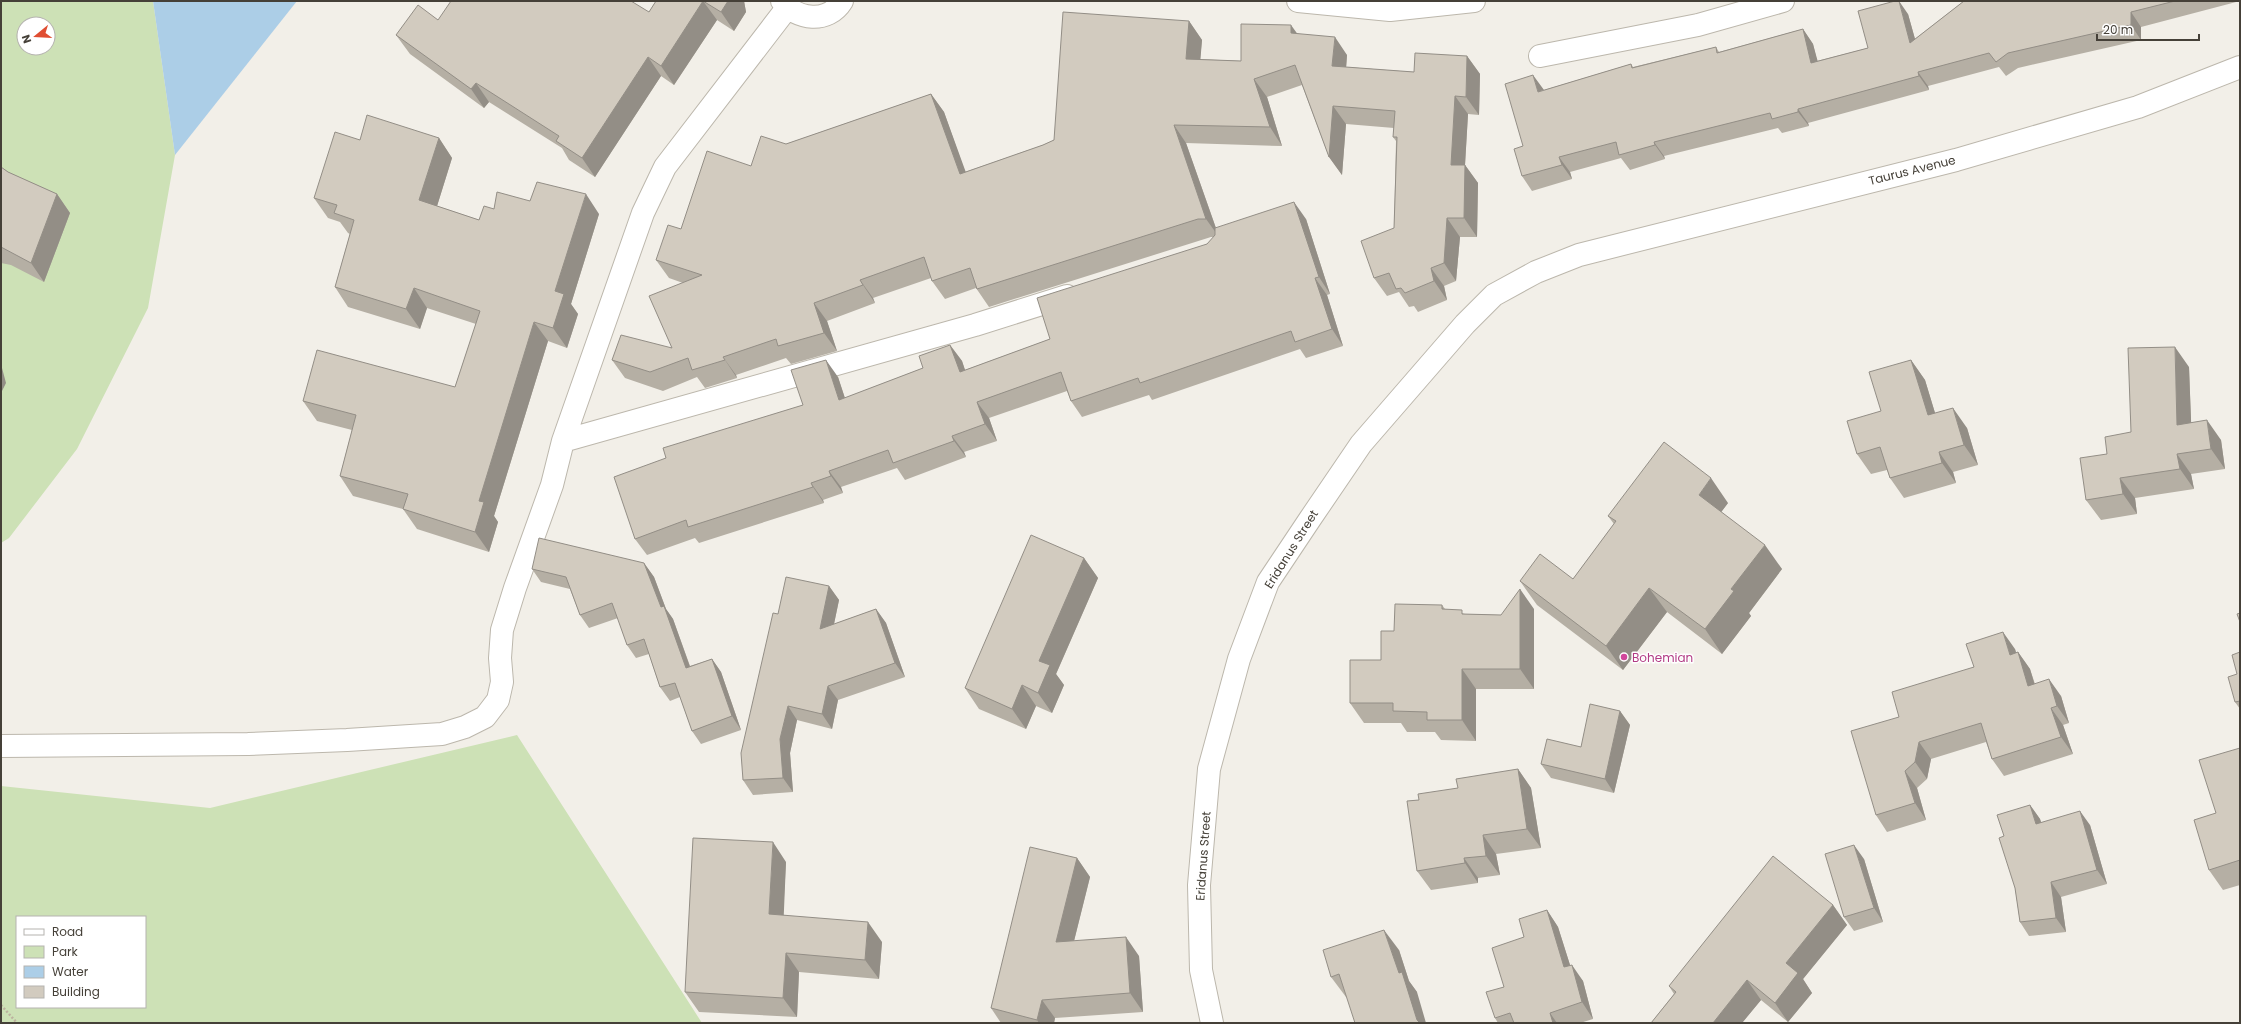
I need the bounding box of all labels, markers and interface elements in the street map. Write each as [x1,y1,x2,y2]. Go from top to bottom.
north arrow [16,16,56,56]
scale bar [2097,16,2199,42]
text: 20 m [2103,21,2133,38]
text: N [18,33,35,46]
street label: Taurus Avenue [1867,151,1957,189]
street label: Eridanus Street [1260,506,1322,592]
place label: Bohemian [1632,649,1693,666]
marker: Bohemian [1619,652,1629,662]
street label: Eridanus Street [1191,811,1215,901]
legend [16,916,146,1008]
text: Road [52,923,83,940]
text: Park [52,943,79,960]
text: Water [52,963,89,980]
text: Building [52,983,100,1000]

